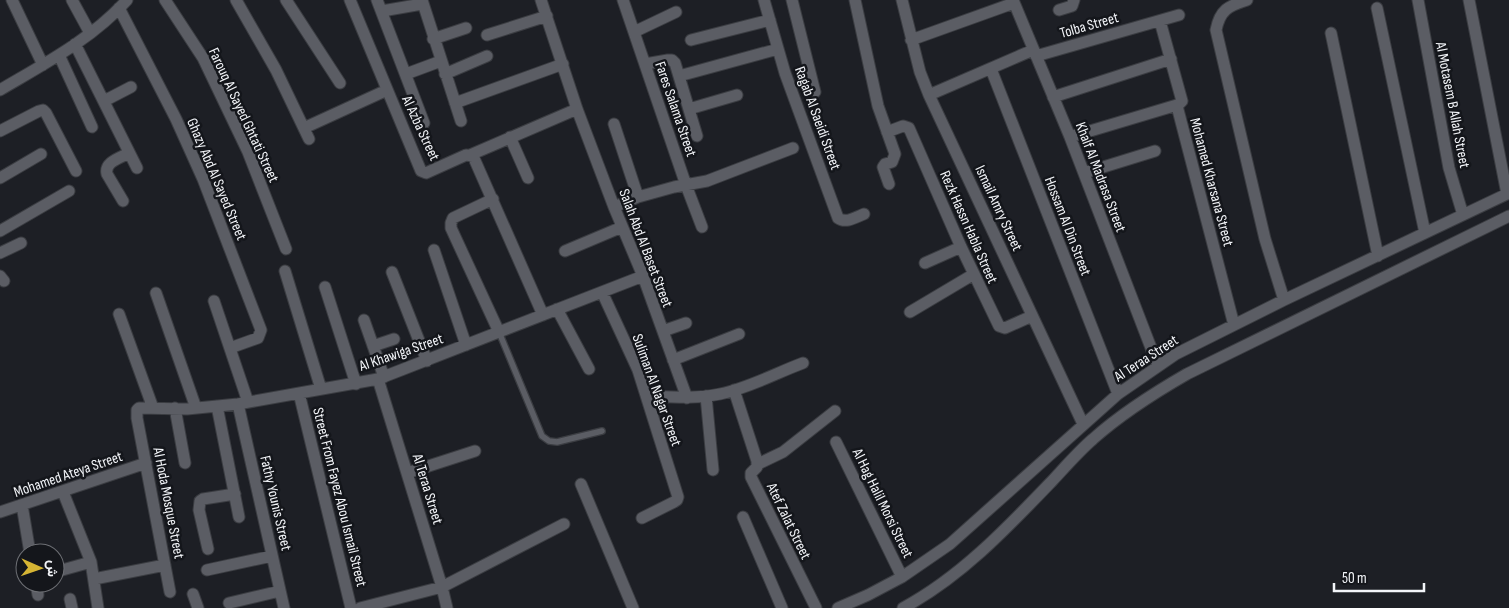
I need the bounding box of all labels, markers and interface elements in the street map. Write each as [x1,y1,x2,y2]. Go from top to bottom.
street label: Tolba Street [1058,8,1121,43]
street label: Al Motasem B Allah Street [1431,39,1474,170]
street label: Farouq Al Sayed Ghtati Street [204,45,283,186]
street label: Fares Salama Street [650,59,701,160]
street label: Ragab Al Saeidi Street [790,64,845,173]
street label: Al Azba Street [397,92,444,164]
street label: Ghazy Abd Al Sayed Street [182,115,251,243]
street label: Mohamed Kharsana Street [1185,116,1238,249]
street label: Khalf Al Madrasa Street [1071,120,1130,235]
street label: Ismail Amry Street [970,162,1027,254]
street label: Rezk Hassn Habla Street [935,168,1002,287]
street label: Hossam Al Din Street [1040,174,1095,279]
street label: Salah Abd Al Baset Street [614,186,677,310]
street label: Al Khawiga Street [356,329,446,376]
street label: Al Teraa Street [1110,330,1182,387]
street label: Suliman Al Nagar Street [627,332,686,449]
street label: Street From Fayez Abou Ismail Street [308,406,371,589]
street label: Al Hag Halil Morsi Street [847,444,917,561]
street label: Al Hoda Mosque Street [148,445,189,561]
street label: Mohamed Ateya Street [11,447,125,502]
street label: Al Teraa Street [408,451,447,527]
street label: Fathy Younis Street [255,454,296,553]
street label: Atef Zalat Street [761,479,815,563]
north arrow [15,543,65,593]
text: ش [44,560,61,577]
scale bar [1334,560,1424,592]
text: 50 m [1342,569,1367,588]

